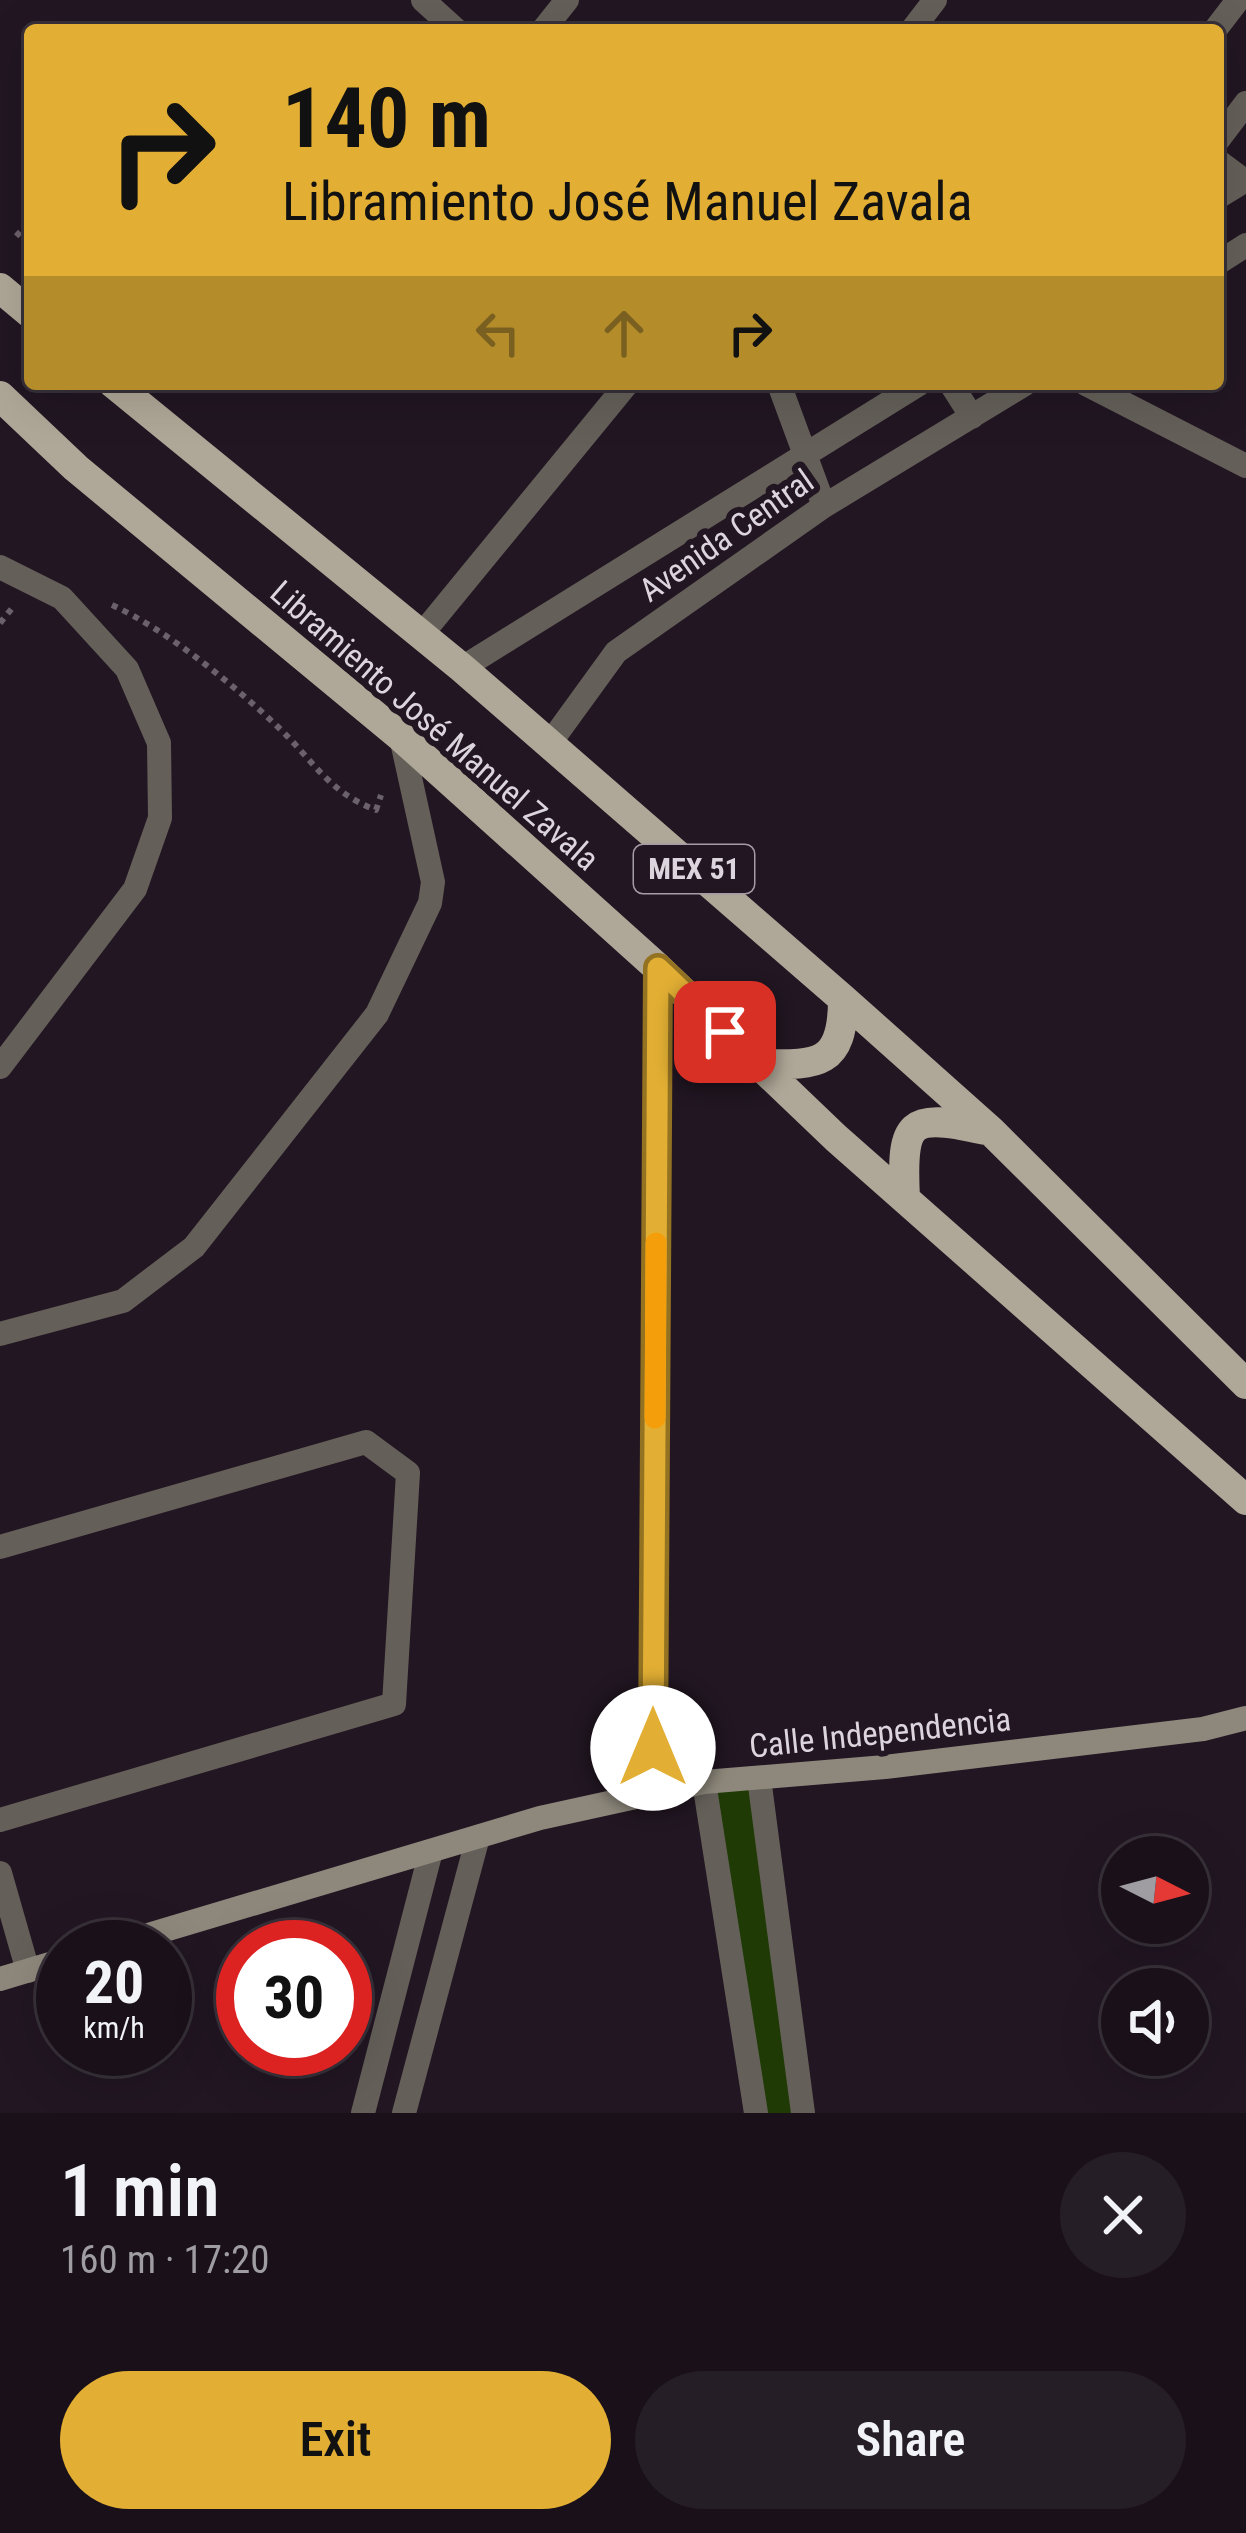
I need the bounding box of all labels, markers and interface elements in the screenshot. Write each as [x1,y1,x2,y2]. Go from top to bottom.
text: 140 m [282,69,491,168]
icon: right [84,72,240,228]
text: Libramiento José Manuel Zavala [282,170,973,233]
icon: left [465,300,531,366]
icon: ahead [591,300,657,366]
icon: right [717,300,783,366]
street label: Avenida Central [632,461,821,610]
street label: Libramiento José Manuel Zavala [263,572,607,879]
road number: MEX 51 [634,845,754,893]
pin [674,981,776,1083]
icon: arrive [692,999,758,1065]
position arrow [590,1685,716,1811]
street label: Calle Independencia [747,1699,1013,1766]
north arrow [1101,1836,1209,1944]
map controls [1101,1836,1209,2076]
speed limit sign: 30 [216,1920,372,2076]
text: 20 [84,1947,144,2018]
button: sound [1101,1968,1209,2076]
text: km/h [83,2010,145,2045]
text: 1 min [60,2149,219,2234]
button: close [1060,2152,1186,2278]
text: 160 m · 17:20 [60,2237,270,2283]
button: Exit [60,2371,611,2509]
button: Share [635,2371,1186,2509]

